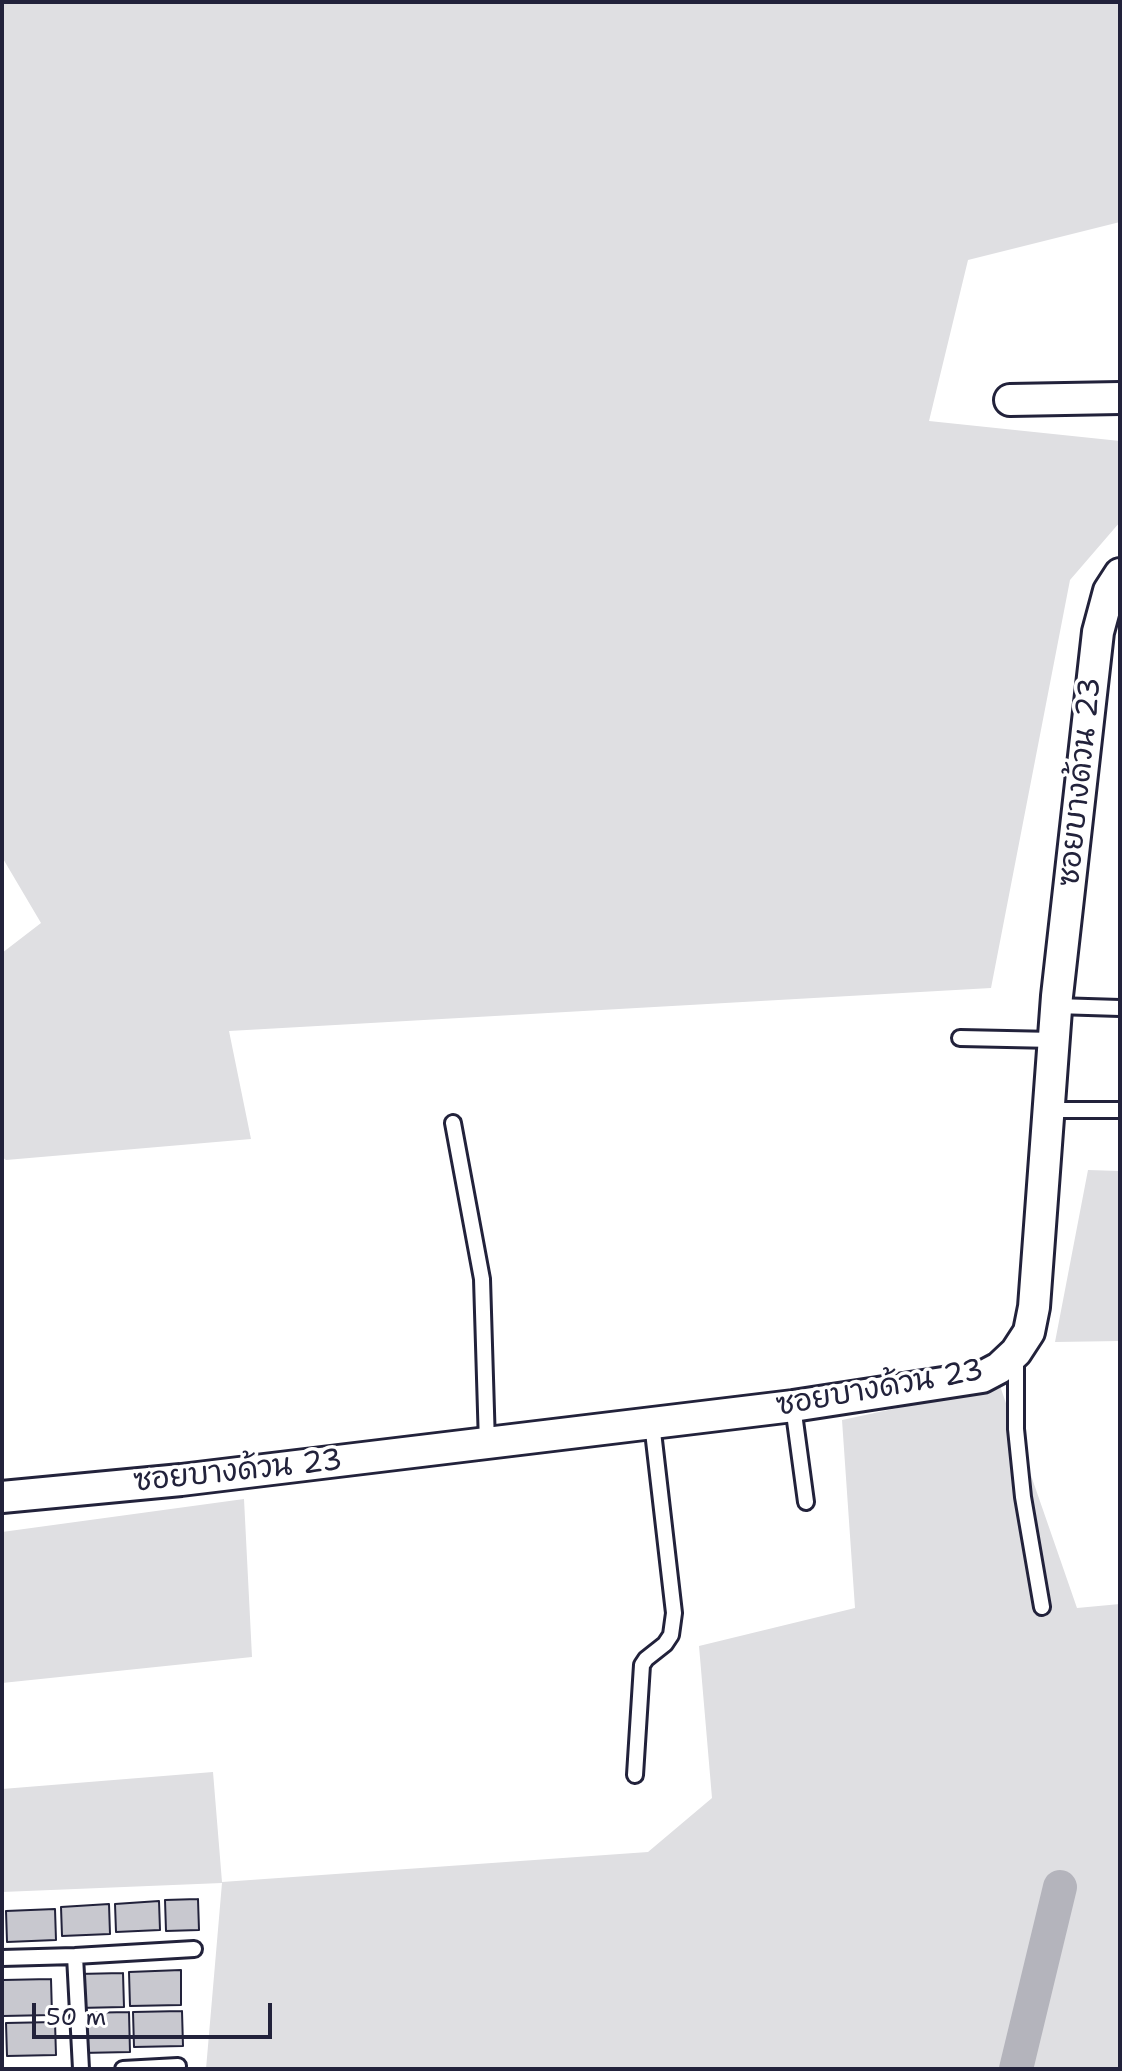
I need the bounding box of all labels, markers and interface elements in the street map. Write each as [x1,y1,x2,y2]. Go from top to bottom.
street label: ซอยบางด้วน 23 [1052,676,1110,888]
street label: ซอยบางด้วน 23 [773,1353,987,1425]
street label: ซอยบางด้วน 23 [132,1443,344,1501]
scale bar [36,1987,276,2037]
text: 50 m [46,2001,106,2033]

